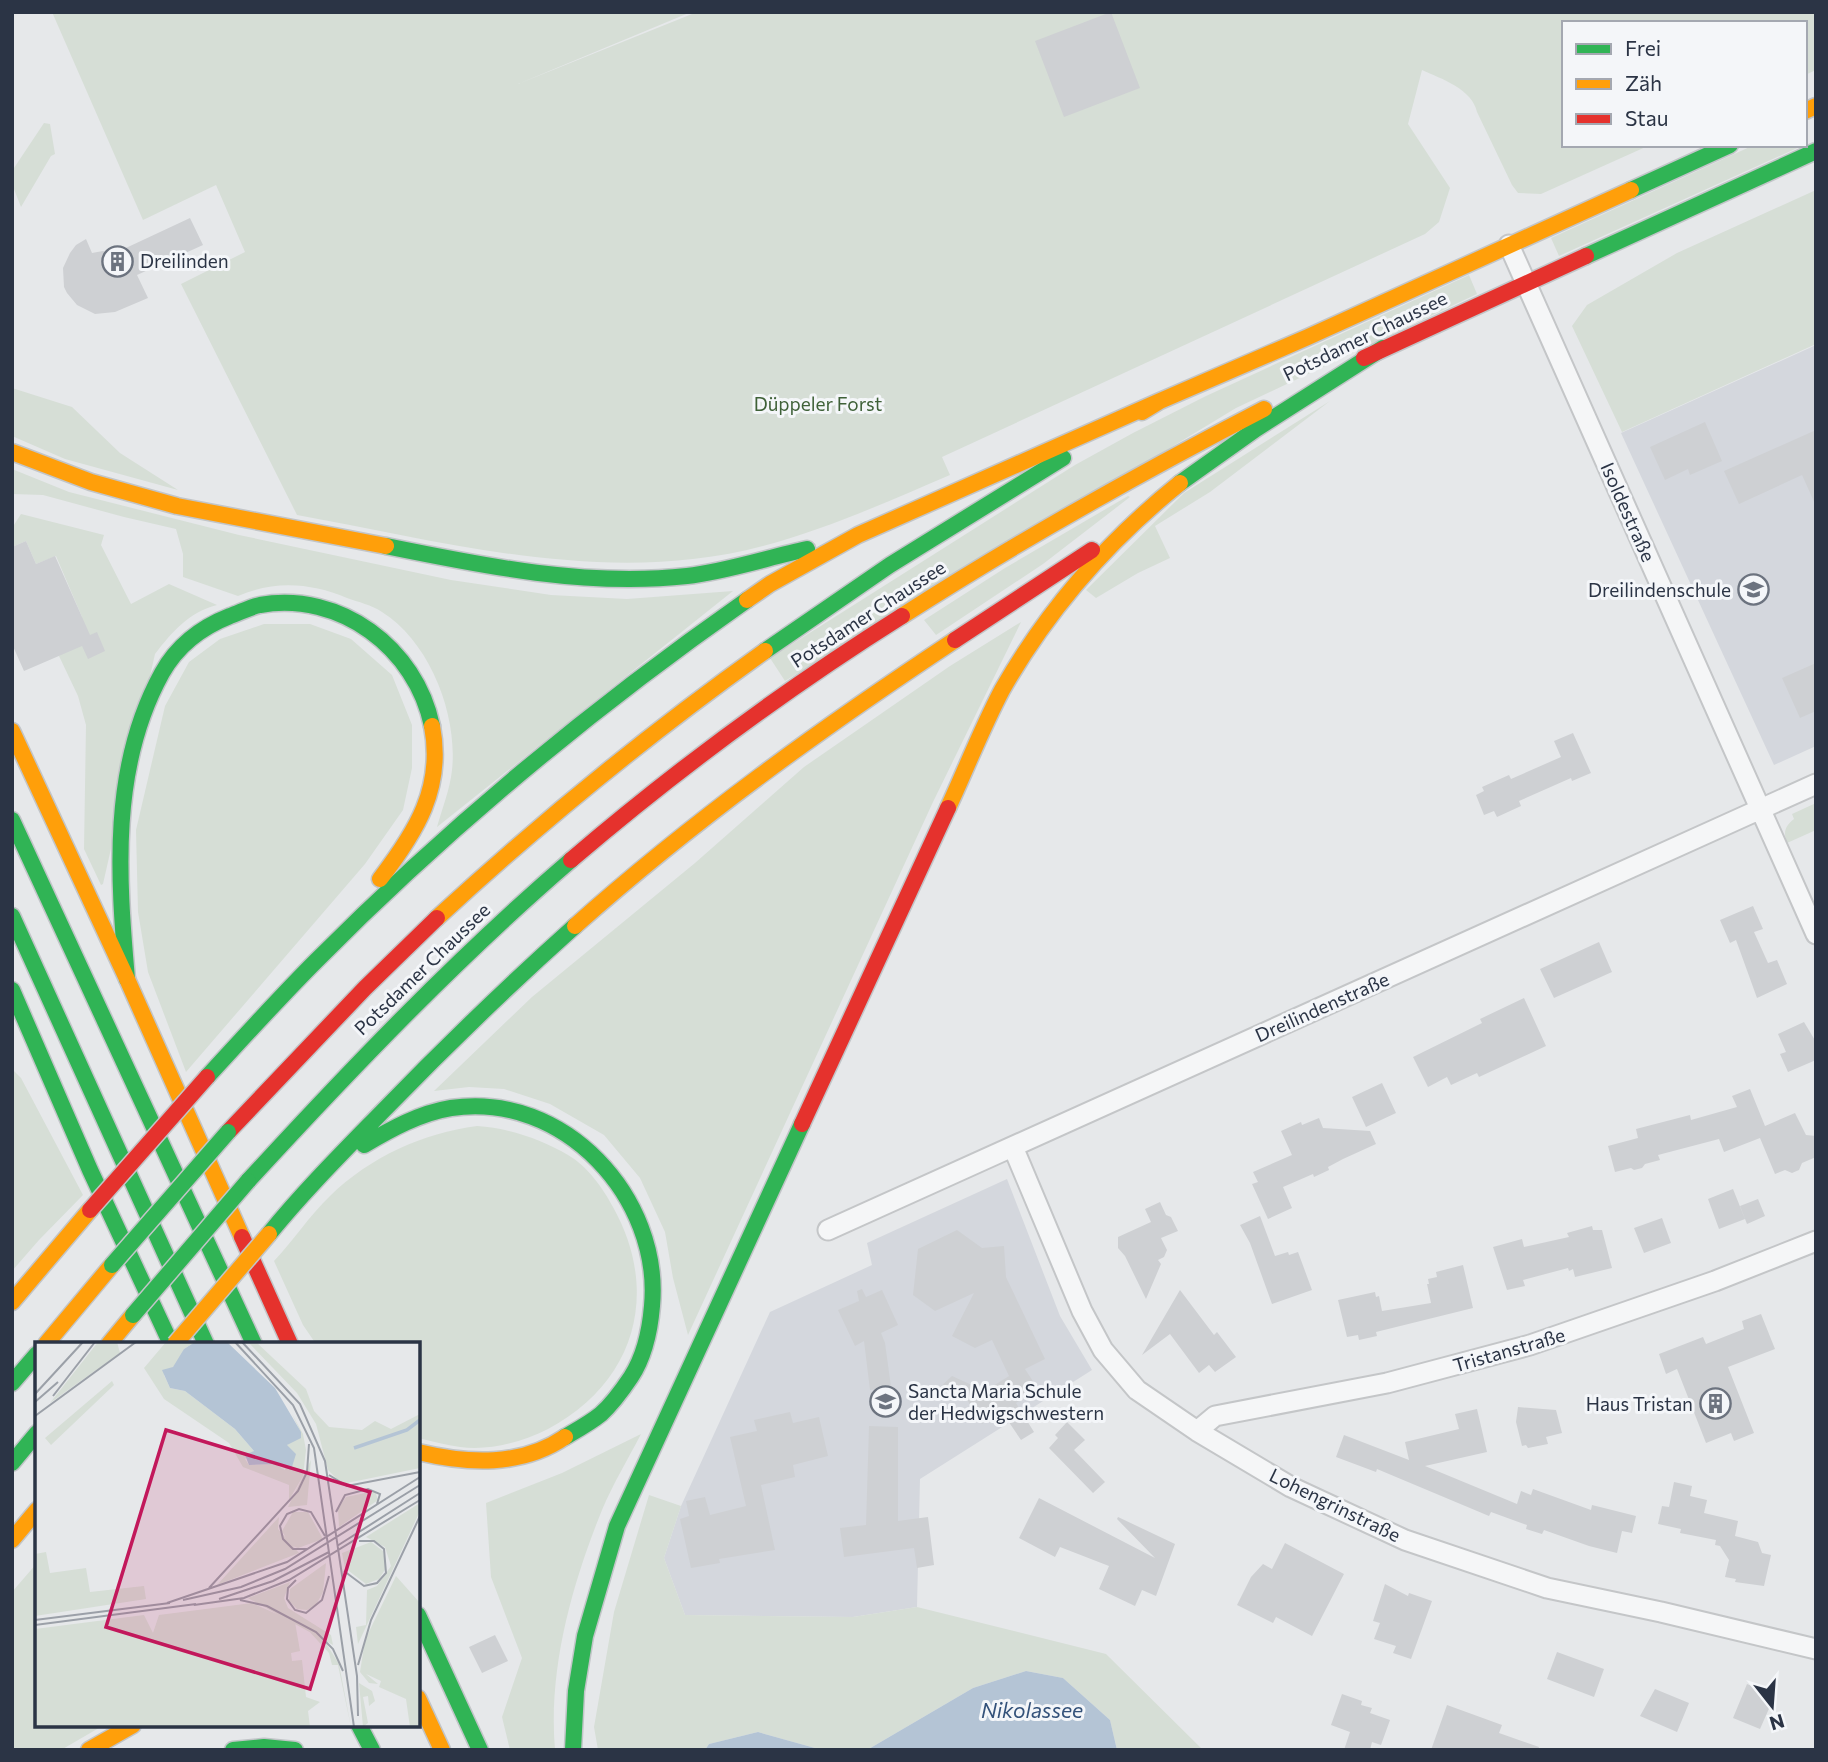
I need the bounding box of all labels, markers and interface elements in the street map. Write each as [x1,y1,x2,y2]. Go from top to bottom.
legend [1562,21,1807,147]
text: Frei [1625,35,1661,60]
text: Zäh [1625,70,1662,95]
text: Stau [1625,105,1668,130]
building icon: Dreilinden [100,244,134,278]
place label: Dreilinden [140,249,229,272]
street label: Potsdamer Chaussee [1279,286,1451,385]
park label: Düppeler Forst [754,392,883,415]
street label: Isoldestraße [1596,459,1661,565]
street label: Potsdamer Chaussee [786,555,949,672]
school or university icon: Dreilindenschule [1737,573,1771,607]
place label: Dreilindenschule [1588,578,1731,601]
street label: Potsdamer Chaussee [349,898,494,1039]
street label: Dreilindenstraße [1251,967,1392,1046]
street label: Tristanstraße [1450,1323,1568,1376]
inset map [35,1342,420,1727]
place label: Sancta Maria Schule der Hedwigschwestern [908,1379,1104,1424]
school or university icon: Sancta Maria Schule der Hedwigschwestern [868,1385,902,1419]
building icon: Haus Tristan [1699,1387,1733,1421]
place label: Haus Tristan [1586,1392,1693,1415]
street label: Lohengrinstraße [1266,1463,1405,1546]
north arrow [1737,1671,1807,1741]
water label: Nikolassee [981,1697,1083,1722]
text: N [1767,1710,1787,1736]

